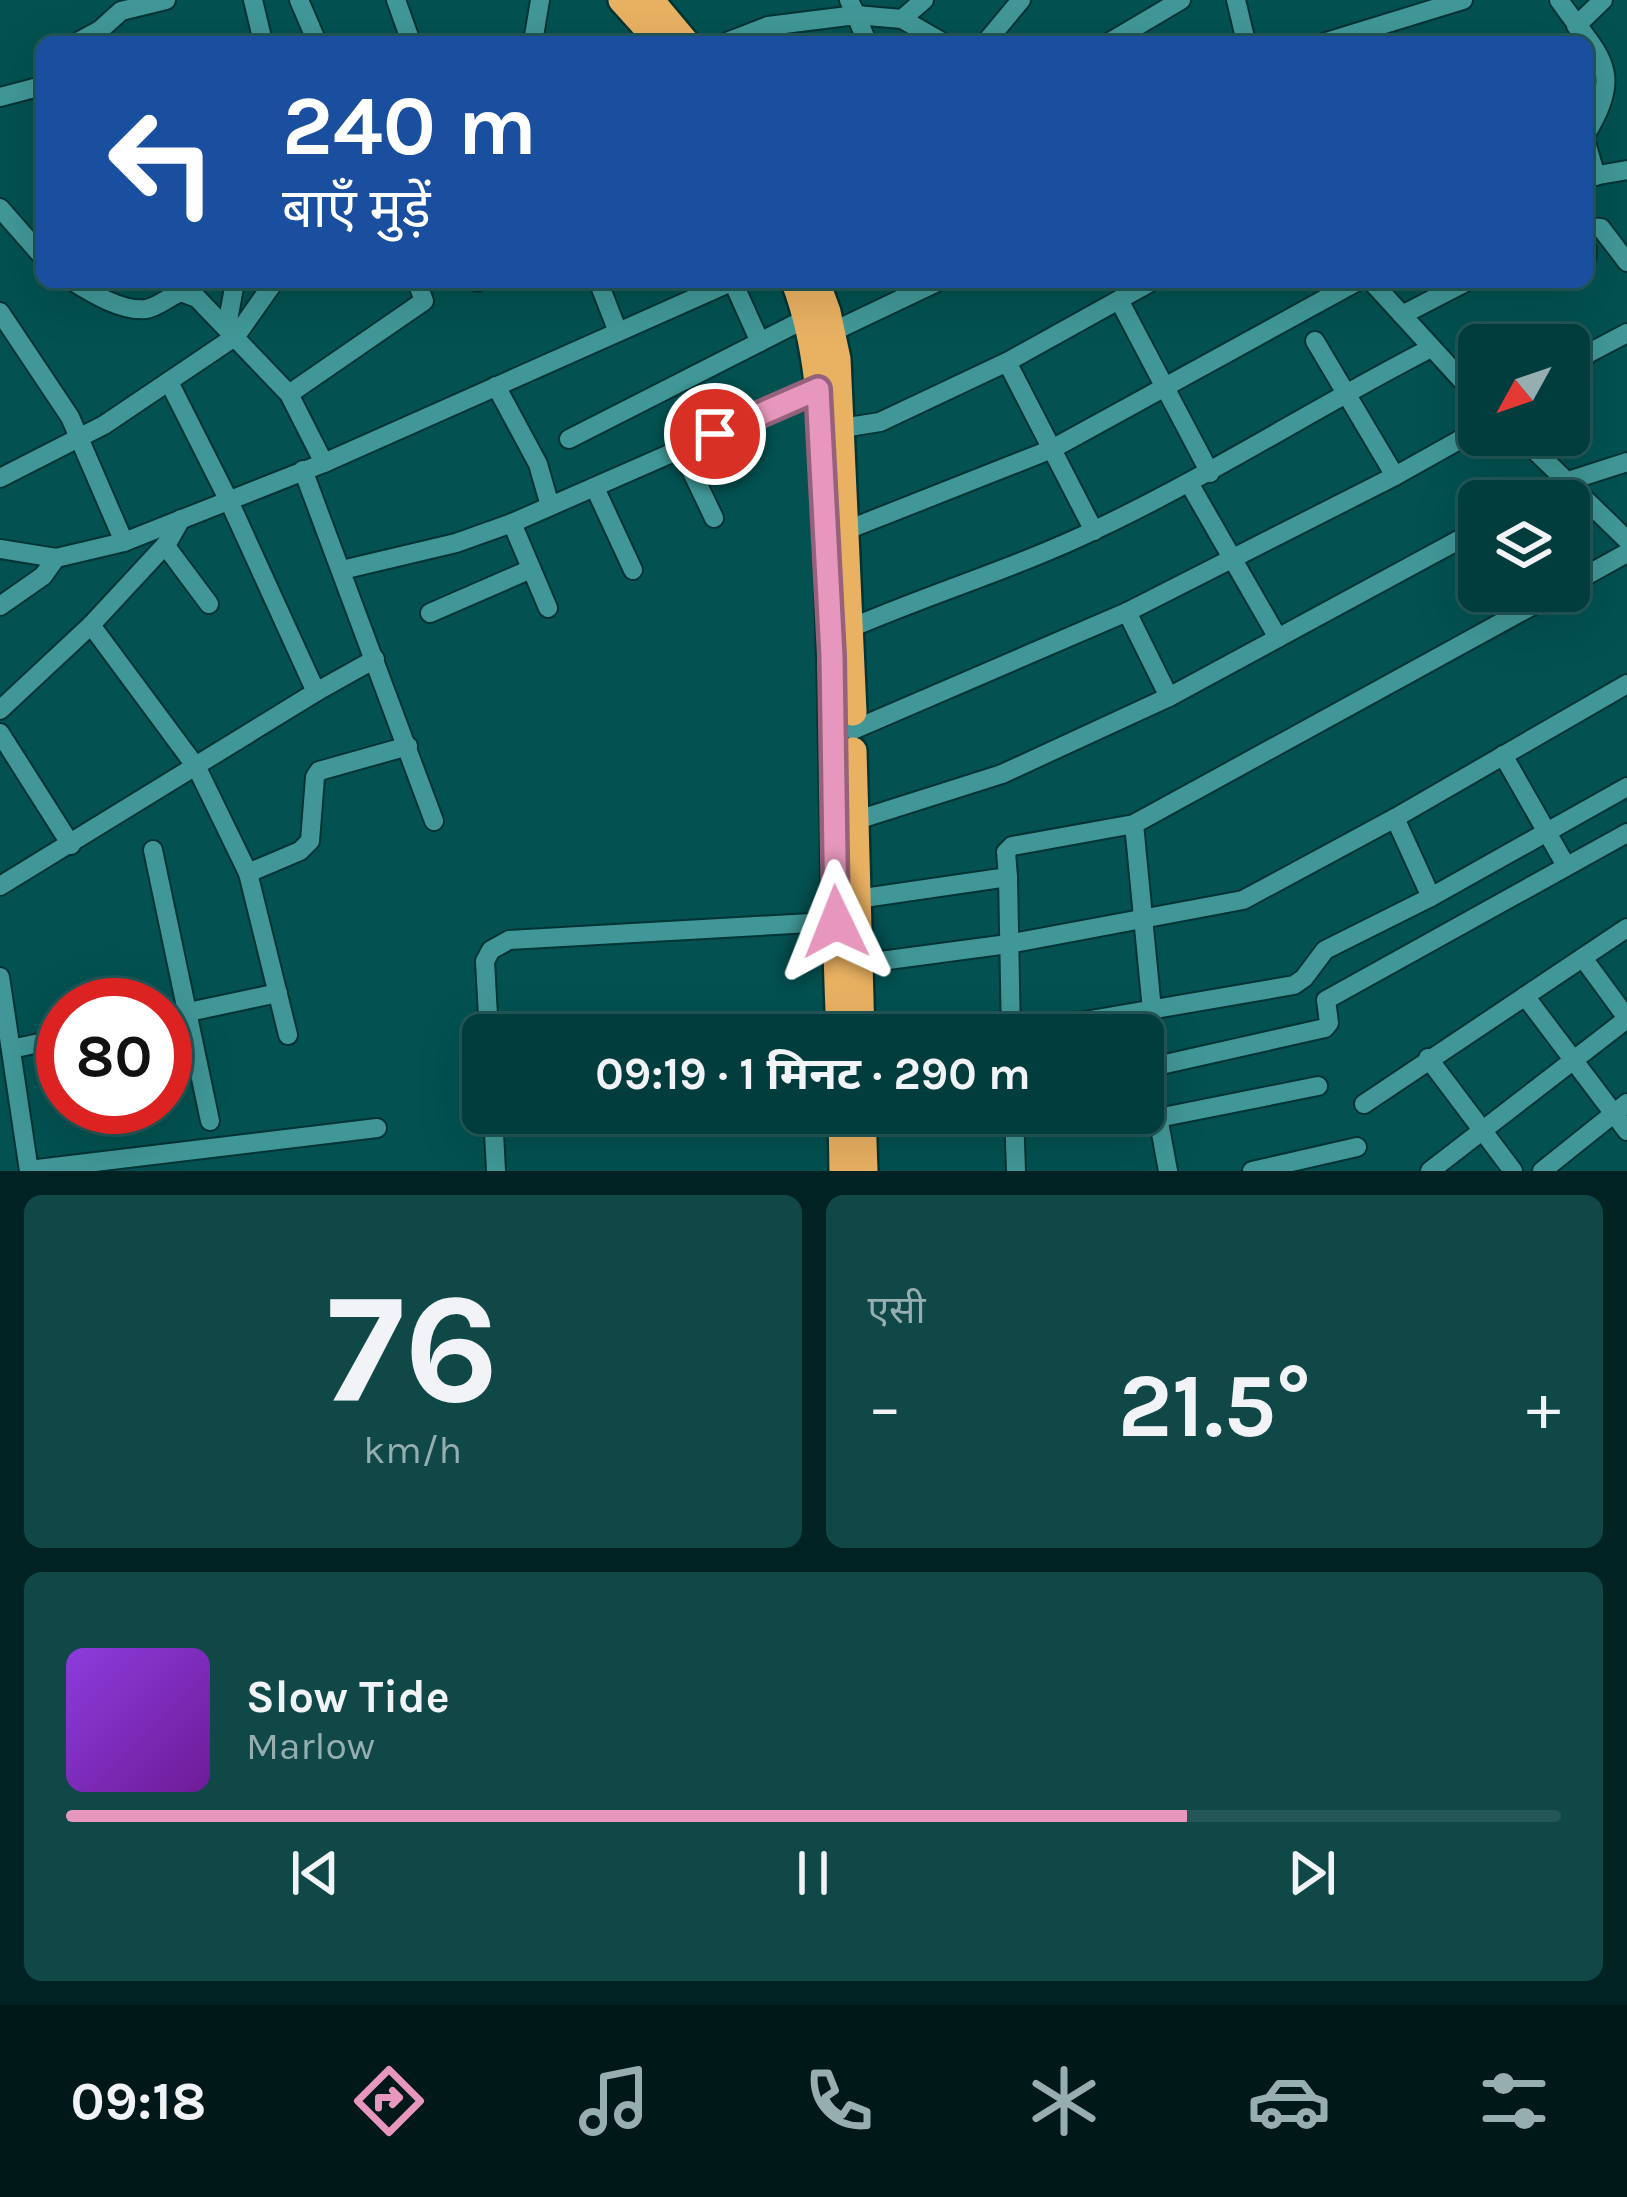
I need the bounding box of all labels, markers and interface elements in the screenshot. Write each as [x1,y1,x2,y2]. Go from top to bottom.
text: 240 m [282,77,537,175]
icon: left [84,84,240,240]
text: बाएँ मुड़ें [282,177,431,241]
north arrow [1458,324,1590,456]
map controls [1458,324,1590,612]
pin [664,383,766,485]
icon: arrive [682,401,748,467]
button: layers [1458,480,1590,612]
position arrow [773,859,899,985]
speed limit sign: 80 [36,978,192,1134]
text: 09:19 · 1 मिनट · 290 m [595,1048,1031,1100]
text: 76 [327,1258,499,1440]
text: एसी [868,1287,926,1333]
text: 21.5° [1118,1353,1311,1459]
text: − [868,1368,902,1446]
text: + [1526,1368,1561,1446]
text: km/h [363,1427,462,1473]
text: Slow Tide [246,1671,450,1723]
text: Marlow [246,1723,375,1769]
icon: previous [282,1840,348,1906]
icon: pause [780,1840,846,1906]
icon: next [1279,1840,1345,1906]
icon: directions [347,2059,431,2143]
icon: music [572,2059,656,2143]
icon: phone [797,2059,881,2143]
icon: climate [1022,2059,1106,2143]
icon: car [1247,2059,1331,2143]
icon: filters [1472,2059,1556,2143]
text: 09:18 [71,2069,206,2133]

